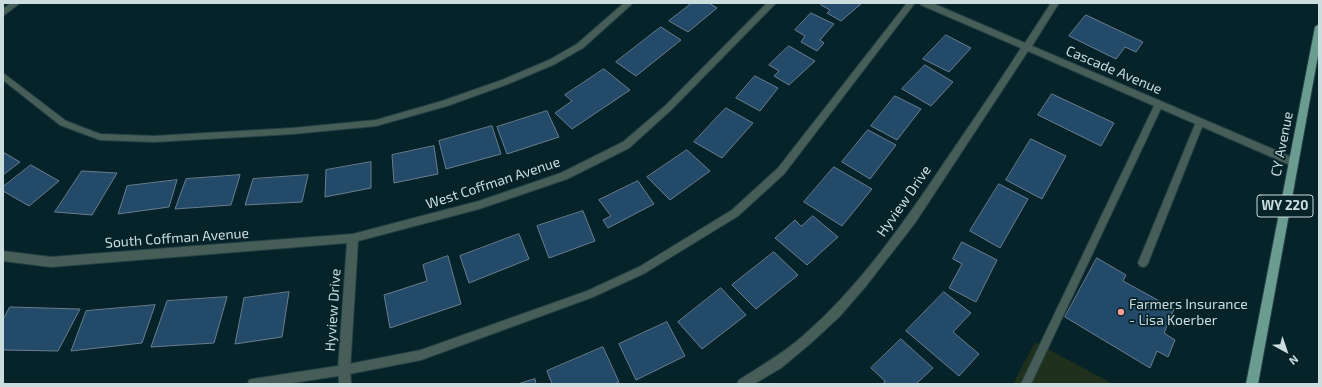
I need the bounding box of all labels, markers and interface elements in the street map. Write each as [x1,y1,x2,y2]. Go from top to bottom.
street label: Cascade Avenue [1063,42,1165,98]
street label: CY Avenue [1267,110,1297,178]
street label: West Coffman Avenue [424,153,562,213]
street label: Hyview Drive [873,162,935,240]
road number: WY 220 [1257,195,1313,217]
street label: South Coffman Avenue [104,225,250,251]
street label: Hyview Drive [322,268,344,352]
place label: Farmers Insurance - Lisa Koerber [1129,296,1248,328]
marker: Farmers Insurance - Lisa Koerber [1116,307,1126,317]
north arrow [1266,331,1306,371]
text: N [1287,353,1301,368]

